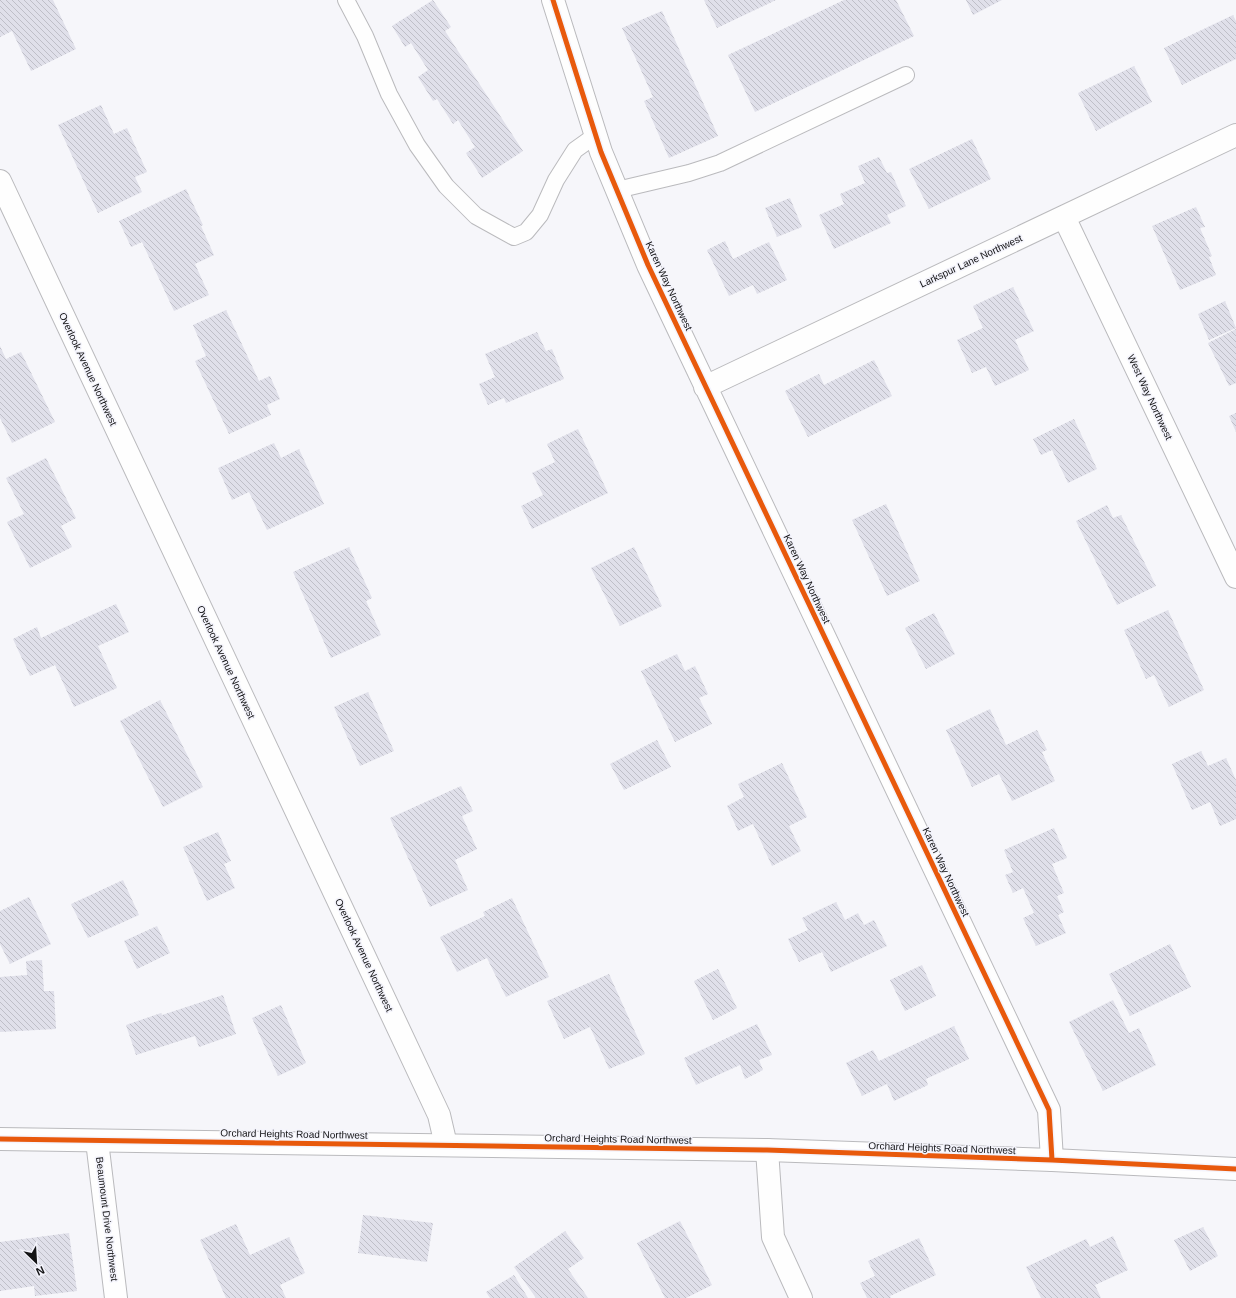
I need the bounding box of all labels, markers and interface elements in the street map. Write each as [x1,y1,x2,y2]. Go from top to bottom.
street label: Larkspur Lane Northwest [918,232,1024,290]
street label: Karen Way Northwest [644,240,695,332]
street label: Overlook Avenue Northwest [57,311,119,428]
street label: West Way Northwest [1125,353,1175,442]
street label: Karen Way Northwest [782,533,833,625]
street label: Overlook Avenue Northwest [195,604,257,721]
street label: Karen Way Northwest [921,826,972,918]
street label: Overlook Avenue Northwest [333,897,395,1014]
street label: Orchard Heights Road Northwest [220,1127,368,1141]
street label: Orchard Heights Road Northwest [544,1132,692,1146]
street label: Orchard Heights Road Northwest [868,1140,1016,1156]
street label: Beaumount Drive Northwest [94,1156,120,1282]
north arrow [16,1242,56,1282]
text: N [34,1264,46,1278]

